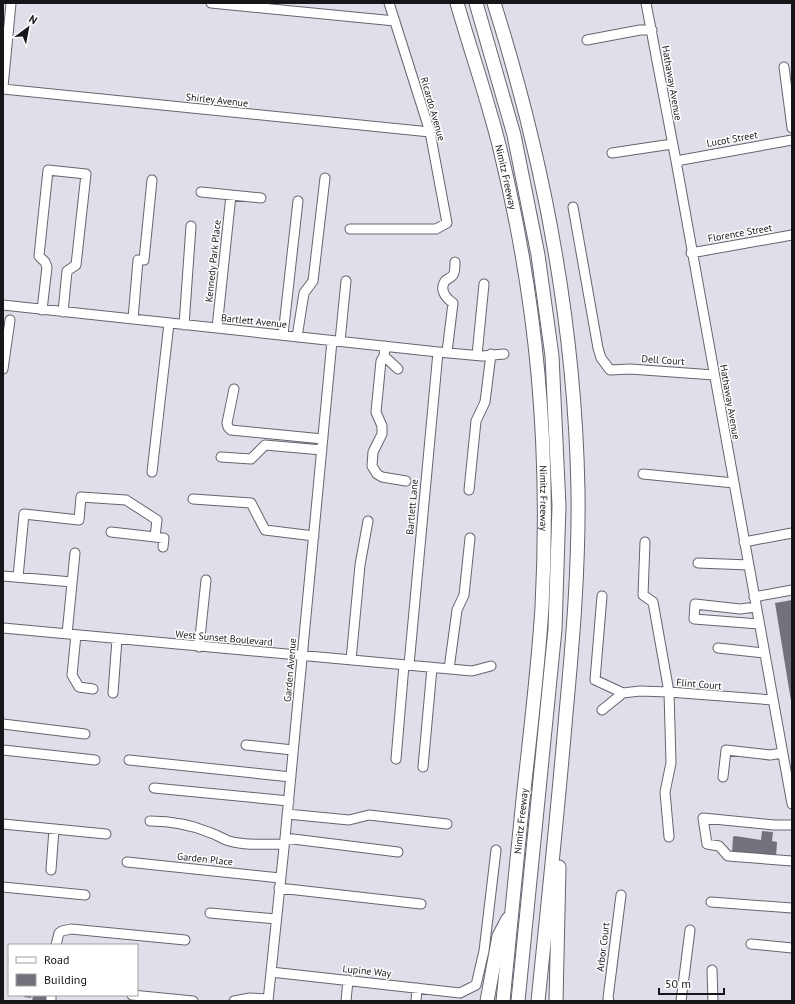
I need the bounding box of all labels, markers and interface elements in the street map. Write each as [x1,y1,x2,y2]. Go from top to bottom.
north arrow [8,8,48,48]
text: N [27,12,40,27]
street label: Hathaway Avenue [659,45,685,121]
street label: Ricardo Avenue [418,76,448,142]
street label: Shirley Avenue [185,90,249,110]
street label: Lucot Street [705,128,759,150]
street label: Nimitz Freeway [493,143,520,211]
street label: Kennedy Park Place [202,219,224,303]
street label: Florence Street [707,221,774,245]
street label: Bartlett Avenue [220,311,288,331]
street label: Dell Court [641,352,686,368]
street label: Hathaway Avenue [717,364,743,440]
street label: Nimitz Freeway [537,465,551,532]
street label: Bartlett Lane [403,479,421,535]
street label: West Sunset Boulevard [175,627,273,649]
street label: Garden Avenue [281,638,299,702]
street label: Flint Court [676,676,723,693]
street label: Nimitz Freeway [511,787,531,854]
street label: Garden Place [177,850,233,868]
street label: Arbor Court [594,921,613,972]
legend [8,944,138,996]
text: Road [44,952,69,967]
street label: Lupine Way [342,962,392,980]
scale bar [659,970,724,996]
text: Building [44,972,87,987]
text: 50 m [665,976,691,991]

